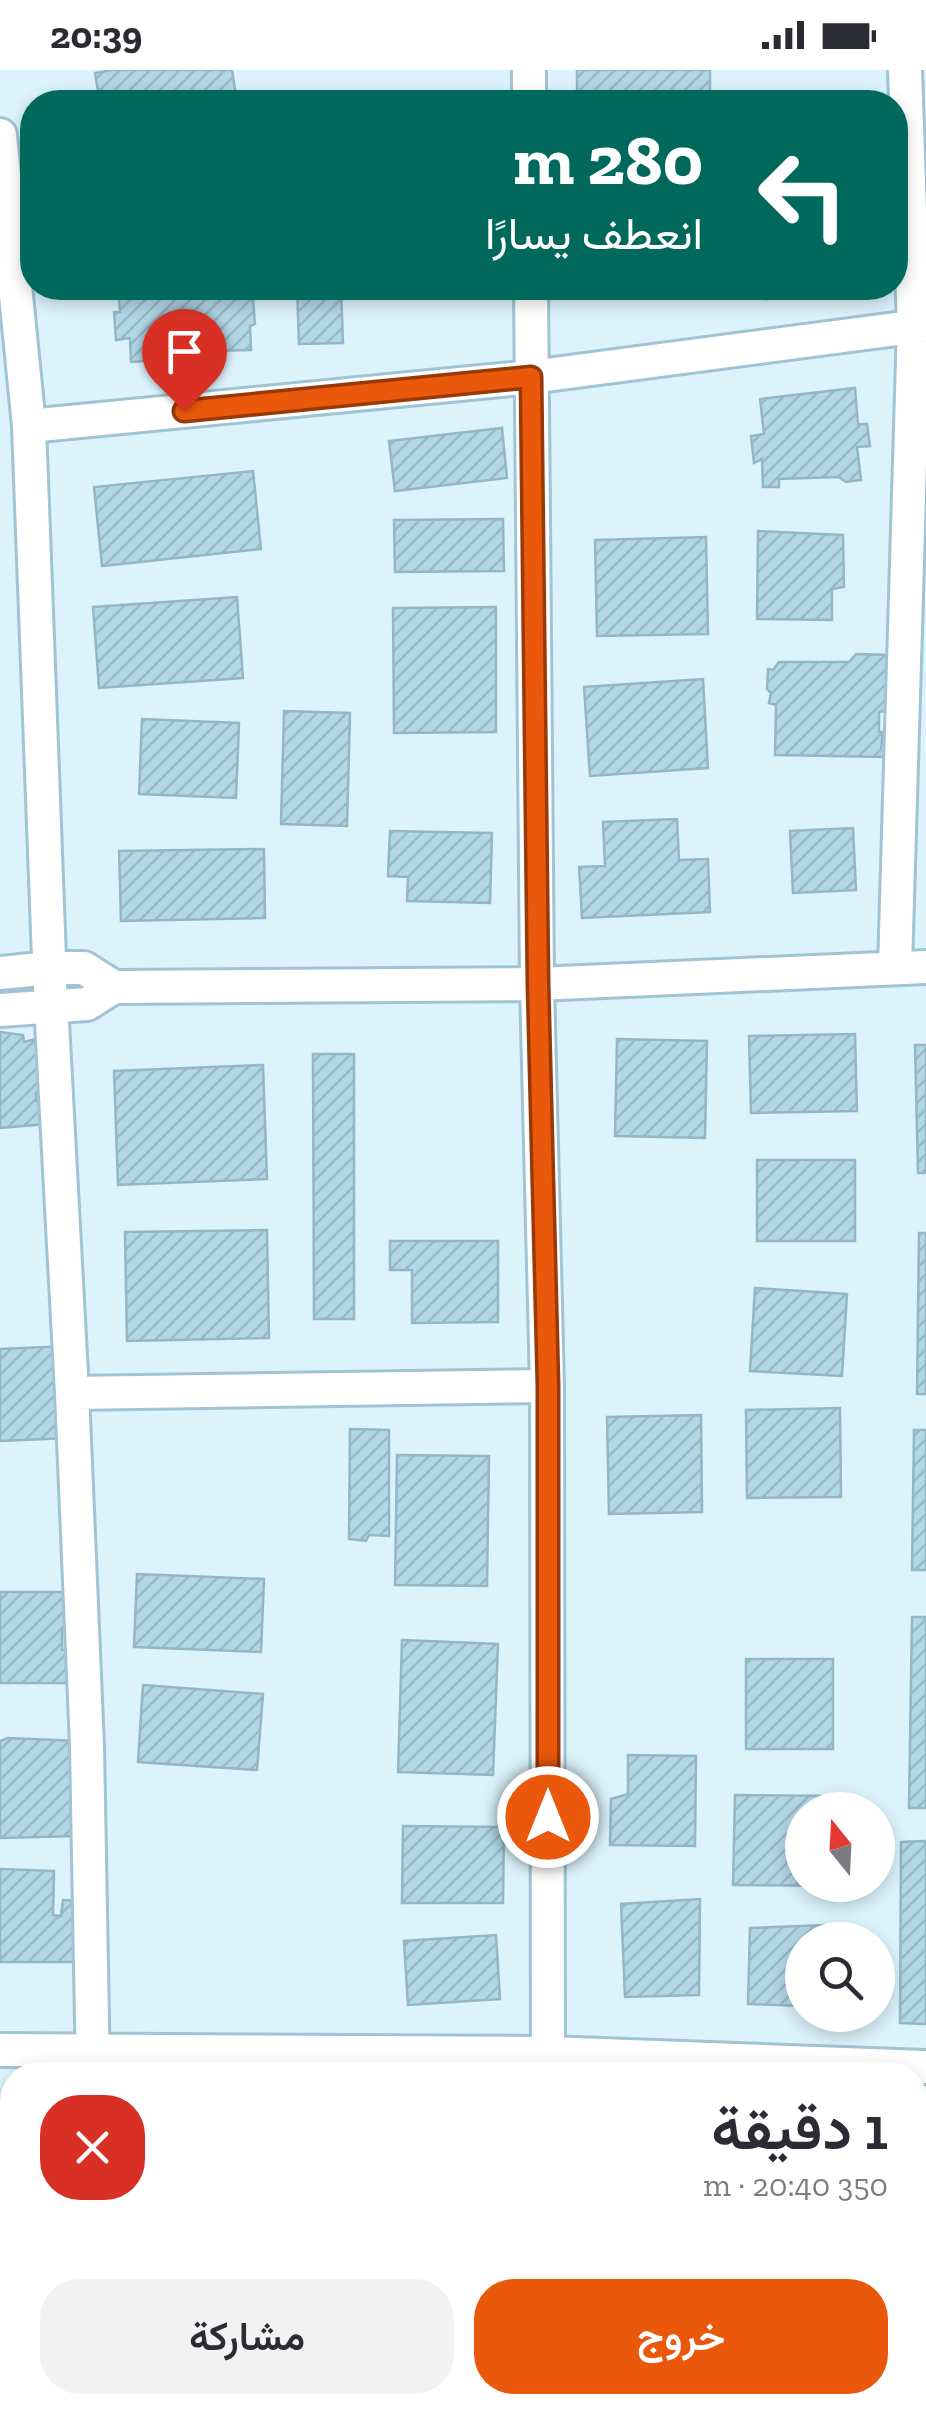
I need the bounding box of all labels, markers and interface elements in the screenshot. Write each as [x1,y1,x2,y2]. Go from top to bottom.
text: 20:39 [50,12,142,58]
text: 280 m [513,118,703,202]
icon: left [738,130,868,260]
text: انعطف يسارًا [485,207,703,261]
pin [142,309,227,412]
icon: arrive [157,324,212,379]
position arrow [496,1765,600,1869]
north arrow [785,1792,895,1902]
map controls [785,1792,895,2032]
button: search [785,1922,895,2032]
text: 1 دقيقة [711,2092,888,2164]
button: close [40,2095,145,2200]
text: 350 m · 20:40 [703,2166,888,2204]
button: مشاركة [40,2279,454,2394]
button: خروج [474,2279,888,2394]

